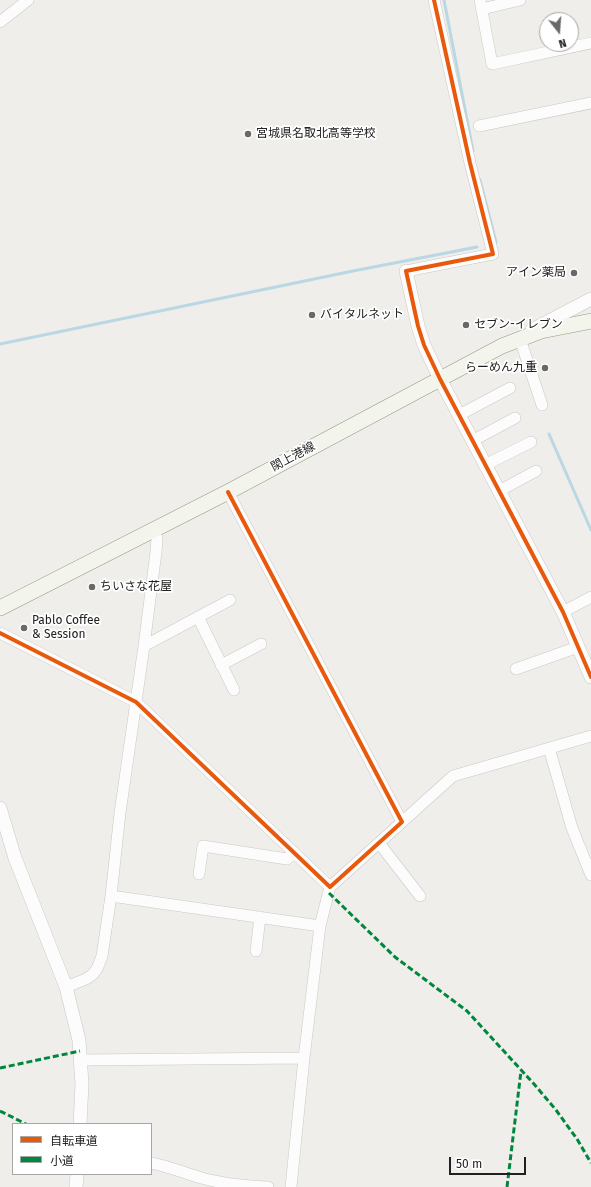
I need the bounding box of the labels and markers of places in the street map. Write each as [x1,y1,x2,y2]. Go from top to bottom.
place label: 宮城県名取北高等学校 [256,127,376,141]
marker: 宮城県名取北高等学校 [243,129,253,139]
place label: アイン薬局 [506,266,566,280]
marker: アイン薬局 [569,268,579,278]
place label: バイタルネット [320,308,404,322]
marker: バイタルネット [307,310,317,320]
place label: セブン-イレブン [474,318,563,332]
marker: セブン-イレブン [461,320,471,330]
place label: らーめん九重 [465,361,537,375]
marker: らーめん九重 [540,363,550,373]
place label: ちいさな花屋 [100,580,172,594]
marker: ちいさな花屋 [87,582,97,592]
place label: Pablo Coffee & Session [32,614,100,642]
marker: Pablo Coffee & Session [19,623,29,633]

